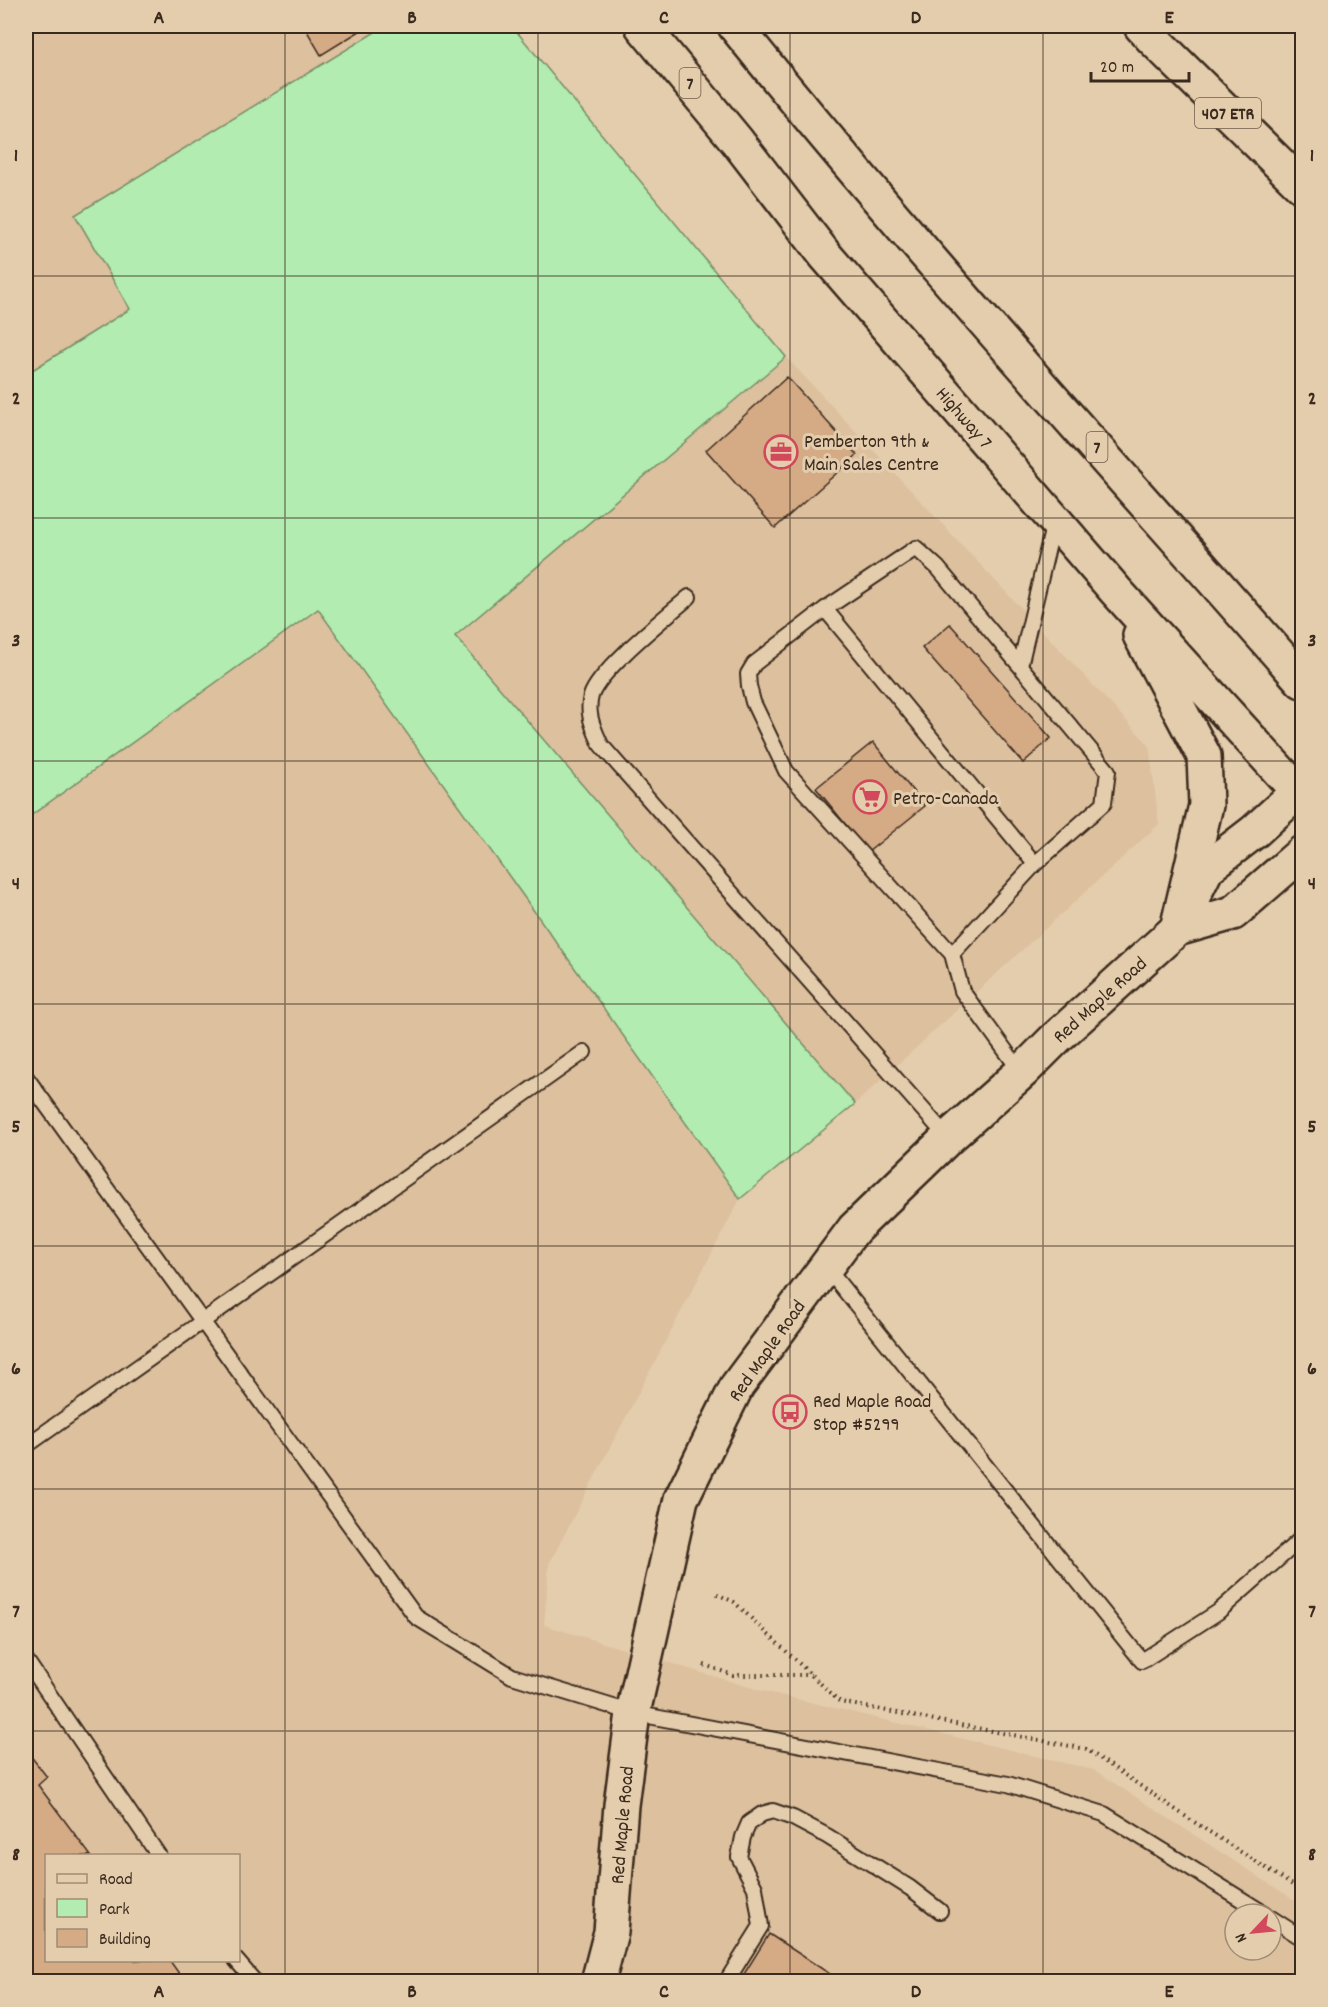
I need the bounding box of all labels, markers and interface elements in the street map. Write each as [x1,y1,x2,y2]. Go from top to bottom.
text: A [154,5,165,33]
text: B [407,5,417,33]
text: C [659,5,669,33]
text: D [911,5,922,33]
text: E [1164,5,1174,33]
scale bar [1091,45,1188,83]
text: 20 m [1100,56,1134,81]
road number: 7 [680,68,700,98]
road number: 407 ETR [1195,98,1261,128]
text: 1 [14,143,18,171]
text: 1 [1310,143,1314,171]
street label: Highway 7 [928,382,998,456]
text: 2 [12,386,20,414]
text: 2 [1308,386,1316,414]
place label: Pemberton 9th & Main Sales Centre [804,429,939,480]
road number: 7 [1086,432,1108,462]
office icon: Pemberton 9th & Main Sales Centre [763,434,799,470]
text: 3 [12,628,20,656]
text: 3 [1308,628,1316,656]
supermarket icon: Petro-Canada [852,779,888,815]
place label: Petro-Canada [893,786,999,814]
text: 4 [12,871,20,899]
text: 4 [1308,871,1316,899]
street label: Red Maple Road [1048,951,1154,1051]
text: 5 [11,1114,21,1142]
text: 5 [1307,1114,1317,1142]
street label: Red Maple Road [723,1295,814,1408]
text: 6 [11,1356,21,1384]
text: 6 [1307,1356,1317,1384]
place label: Red Maple Road Stop #5299 [813,1389,931,1440]
bus stop icon: Red Maple Road Stop #5299 [772,1394,808,1430]
text: 7 [12,1599,20,1627]
text: 7 [1308,1599,1316,1627]
street label: Red Maple Road [605,1765,643,1885]
text: 8 [12,1842,20,1870]
text: 8 [1308,1842,1316,1870]
legend [45,1854,240,1962]
text: Road [99,1868,133,1893]
text: Park [99,1898,130,1923]
north arrow [1223,1902,1283,1962]
text: Building [99,1928,151,1953]
text: N [1230,1929,1254,1946]
text: A [154,1979,165,2007]
text: B [407,1979,417,2007]
text: C [659,1979,669,2007]
text: D [911,1979,922,2007]
text: E [1164,1979,1174,2007]

